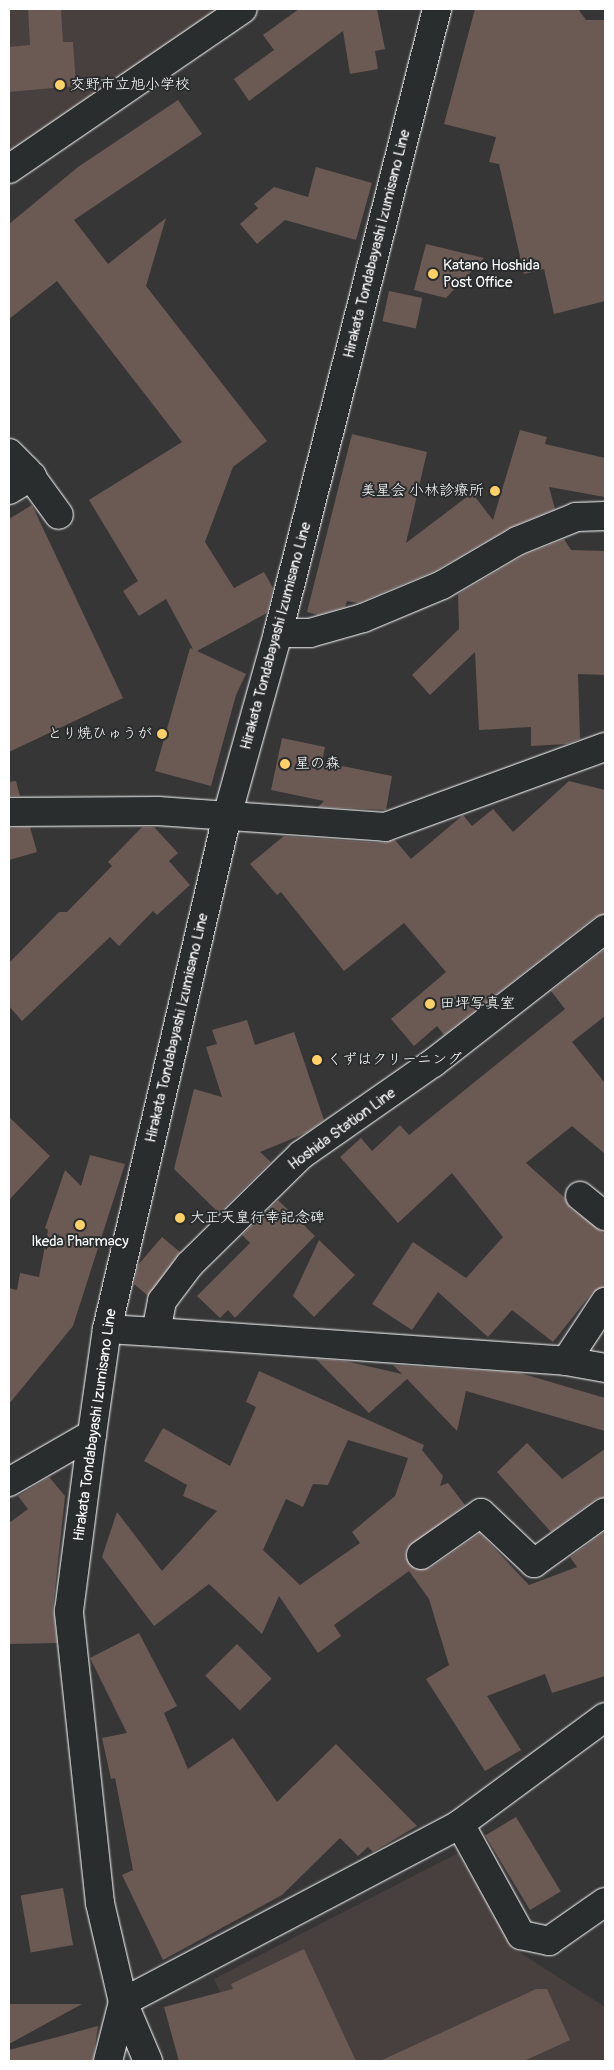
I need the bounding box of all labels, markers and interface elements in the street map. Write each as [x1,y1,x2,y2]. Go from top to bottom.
place label: 交野市立旭小学校 [70,76,190,94]
marker: 交野市立旭小学校 [54,79,66,91]
street label: Hirakata Tondabayashi Izumisano Line [340,128,414,360]
place label: Katano Hoshida Post Office [443,256,540,291]
marker: Katano Hoshida Post Office [427,268,439,280]
place label: 美星会 小林診療所 [361,482,484,500]
marker: 美星会 小林診療所 [488,484,502,498]
street label: Hirakata Tondabayashi Izumisano Line [237,520,315,752]
place label: とり焼ひゅうが [47,725,152,743]
marker: とり焼ひゅうが [156,728,168,740]
place label: 星の森 [295,755,340,773]
marker: 星の森 [279,758,291,770]
street label: Hirakata Tondabayashi Izumisano Line [142,912,212,1144]
place label: 田坪写真室 [440,995,515,1013]
marker: 田坪写真室 [424,998,436,1010]
place label: くずはクリーニング [327,1051,462,1069]
marker: くずはクリーニング [311,1054,323,1066]
street label: Hoshida Station Line [285,1084,399,1174]
place label: 大正天皇行幸記念碑 [190,1209,325,1227]
marker: 大正天皇行幸記念碑 [174,1212,186,1224]
marker: Ikeda Pharmacy [74,1219,86,1231]
place label: Ikeda Pharmacy [31,1233,129,1251]
street label: Hirakata Tondabayashi Izumisano Line [70,1307,120,1543]

